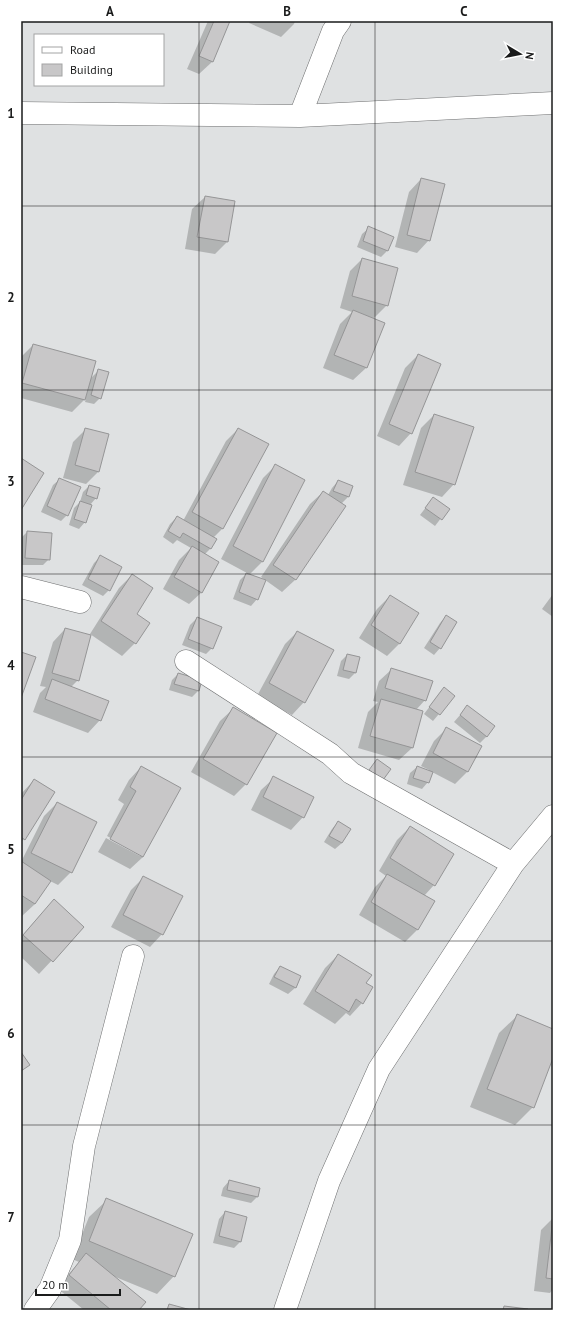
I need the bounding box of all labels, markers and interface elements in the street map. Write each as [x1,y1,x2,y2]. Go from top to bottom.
text: A [106,3,114,20]
text: B [283,3,291,20]
text: C [460,3,468,20]
legend [34,34,164,86]
north arrow [500,34,540,74]
text: Road [70,42,95,57]
text: N [522,51,537,61]
text: Building [70,62,113,77]
text: 1 [7,105,15,122]
text: 2 [7,289,15,306]
text: 3 [7,473,15,490]
text: 4 [7,657,15,674]
text: 5 [7,841,15,858]
text: 6 [7,1025,15,1042]
text: 7 [7,1209,15,1226]
scale bar [36,1271,120,1297]
text: 20 m [42,1277,68,1292]

